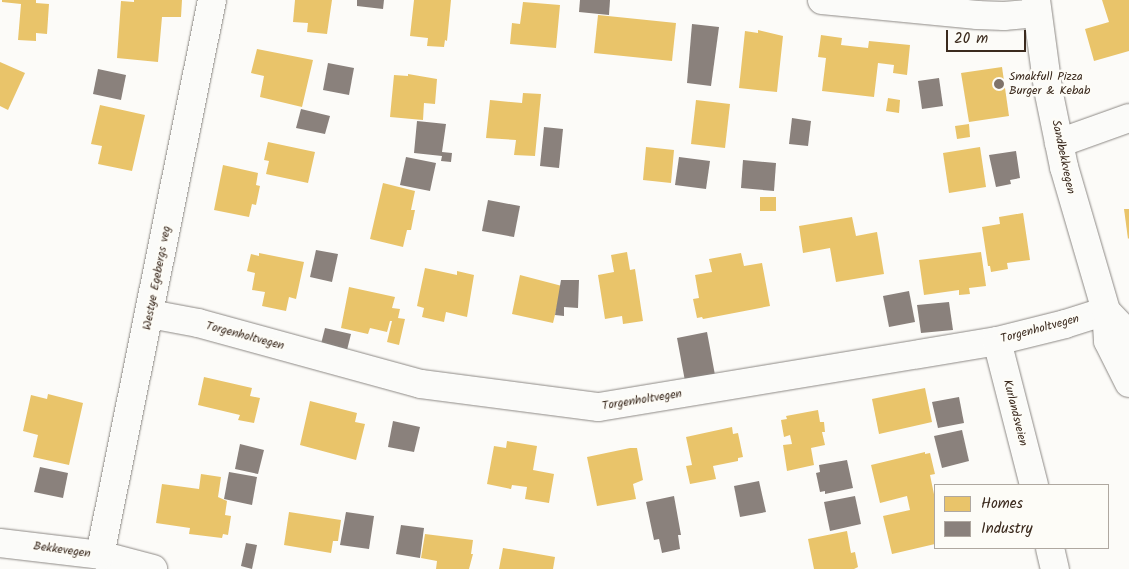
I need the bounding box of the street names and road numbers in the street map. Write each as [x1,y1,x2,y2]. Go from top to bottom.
street label: Sandbekkvegen [1048,119,1078,195]
street label: Westye Egebergs veg [140,225,174,331]
street label: Torgenholtvegen [999,312,1081,346]
street label: Torgenholtvegen [204,319,286,353]
street label: Kurlandsveien [1000,378,1030,448]
street label: Torgenholtvegen [601,387,683,413]
street label: Bekkevegen [32,539,92,561]

